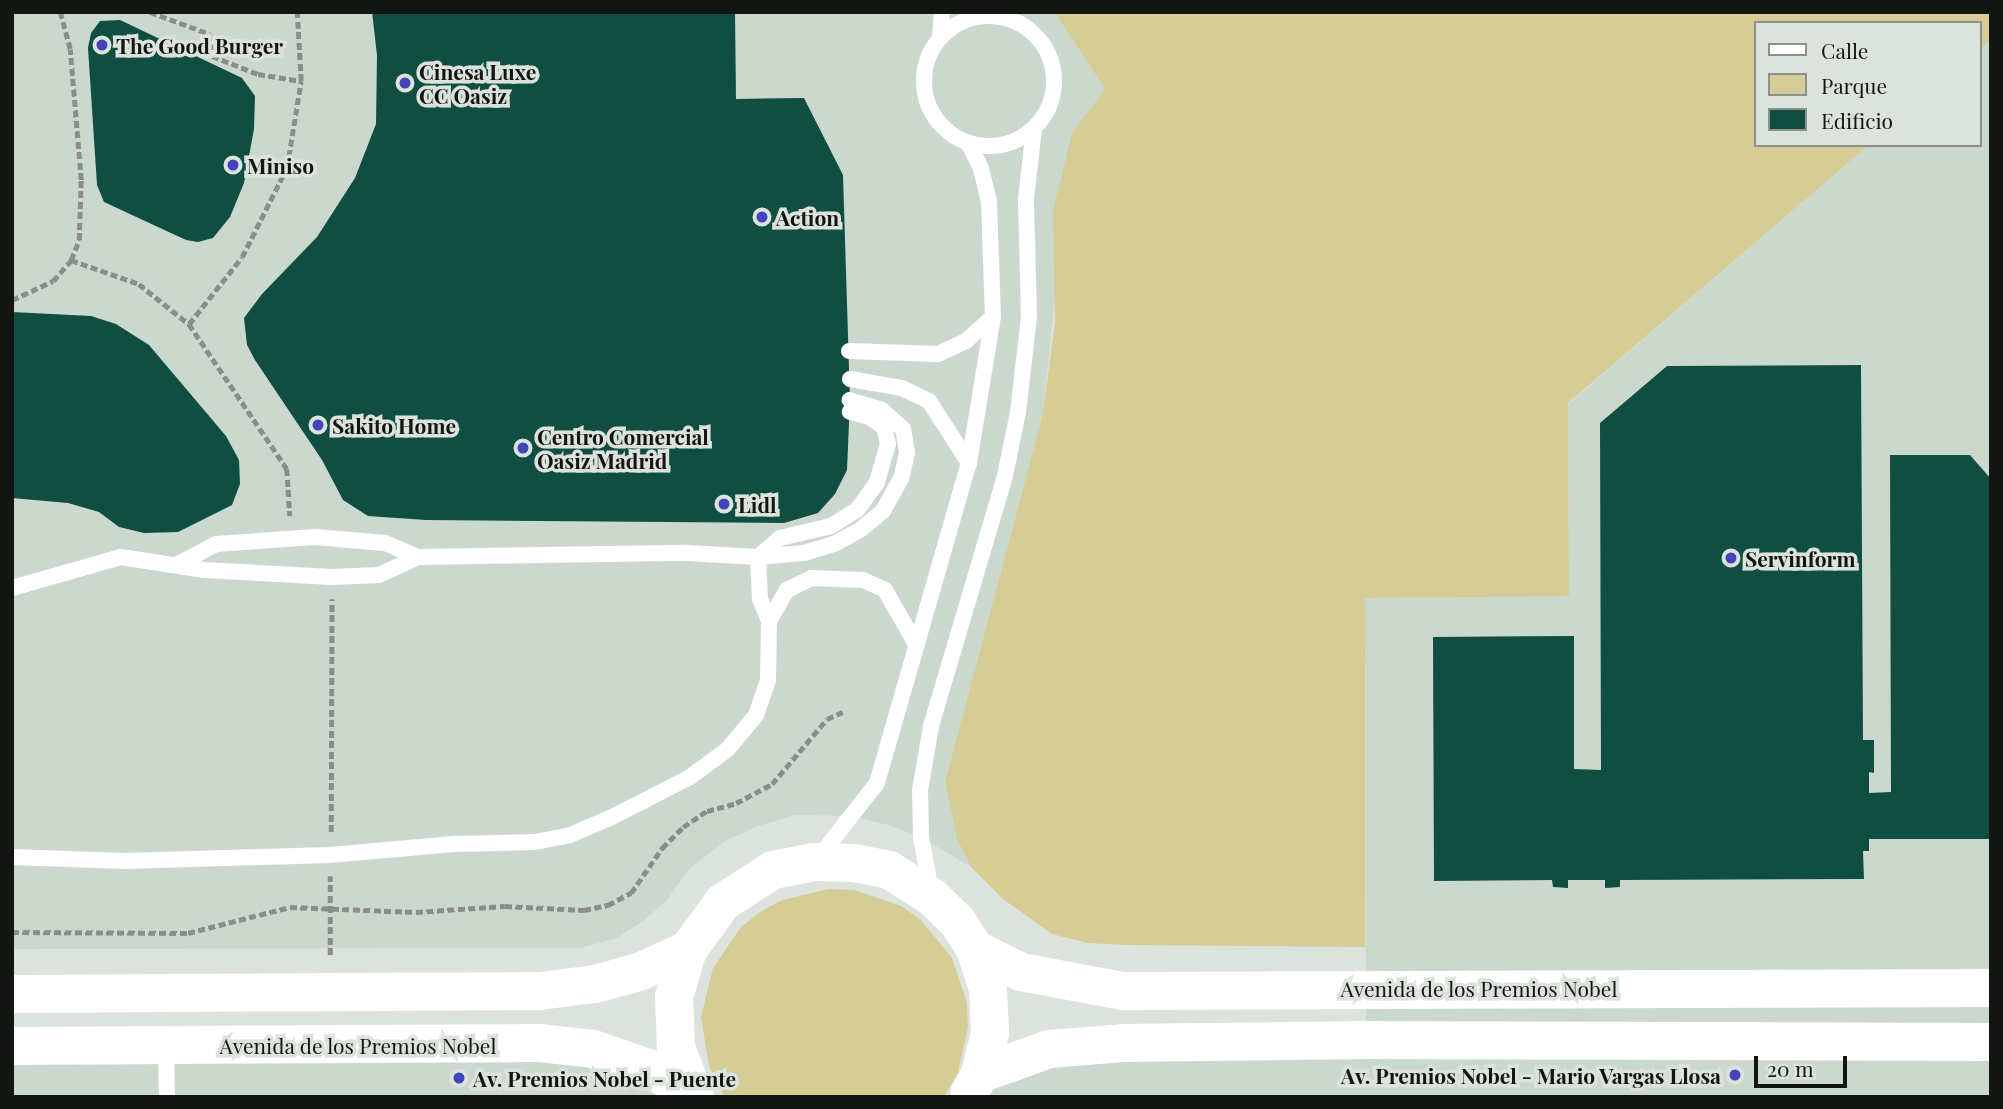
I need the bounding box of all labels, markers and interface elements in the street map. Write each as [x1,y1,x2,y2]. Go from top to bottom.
legend [1755,21,1982,147]
place label: The Good Burger [116,32,283,58]
text: Calle [1821,36,1868,64]
marker: The Good Burger [94,37,110,53]
place label: Cinesa Luxe CC Oasiz [419,58,536,108]
text: Parque [1821,71,1887,99]
marker: Cinesa Luxe CC Oasiz [397,75,413,91]
text: Edificio [1821,106,1893,134]
place label: Miniso [247,152,314,178]
marker: Miniso [225,157,241,173]
place label: Action [776,204,839,230]
marker: Action [754,209,770,225]
place label: Sakito Home [332,412,456,438]
marker: Sakito Home [310,417,326,433]
place label: Centro Comercial Oasiz Madrid [537,423,709,473]
marker: Centro Comercial Oasiz Madrid [515,440,531,456]
place label: Lidl [738,491,777,517]
marker: Lidl [716,496,732,512]
place label: Servinform [1745,545,1855,571]
marker: Servinform [1723,550,1739,566]
street label: Avenida de los Premios Nobel [1340,975,1618,1001]
street label: Avenida de los Premios Nobel [219,1032,497,1058]
scale bar [1758,1042,1851,1086]
text: 20 m [1767,1054,1814,1082]
place label: Av. Premios Nobel - Mario Vargas Llosa [1340,1062,1721,1088]
place label: Av. Premios Nobel - Puente [473,1065,736,1091]
marker: Av. Premios Nobel - Mario Vargas Llosa [1727,1067,1743,1083]
marker: Av. Premios Nobel - Puente [451,1070,467,1086]

